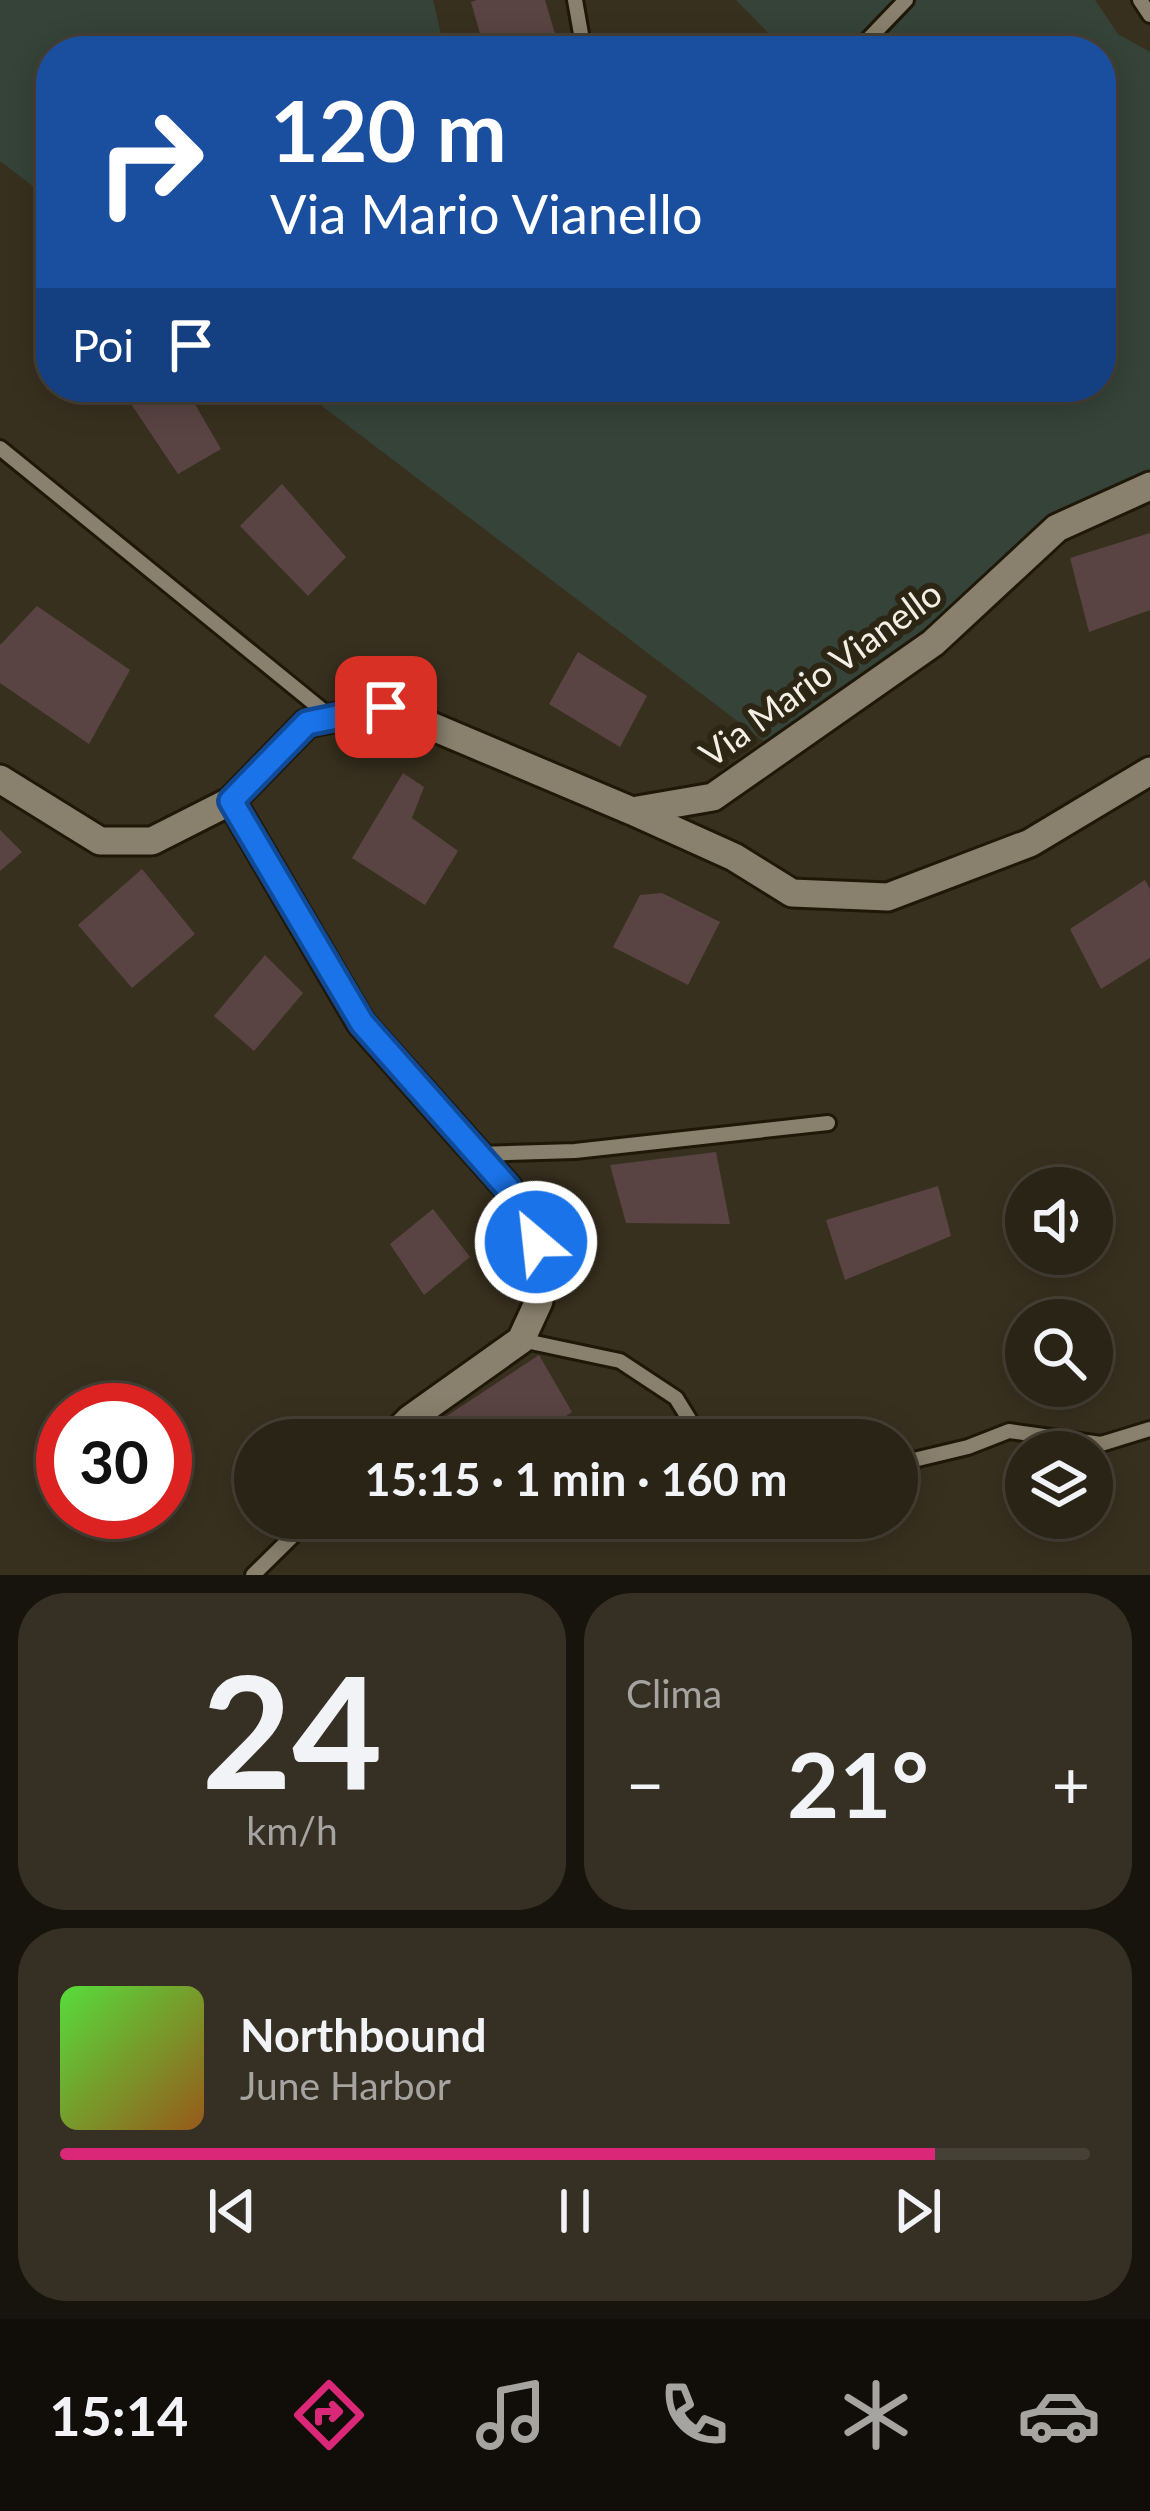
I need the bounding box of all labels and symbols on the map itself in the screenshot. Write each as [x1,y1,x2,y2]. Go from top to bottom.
street label: Via Mario Vianello [690,570,950,776]
pin [335,656,437,758]
position arrow [473,1179,599,1305]
speed limit sign: 30 [36,1383,192,1539]

